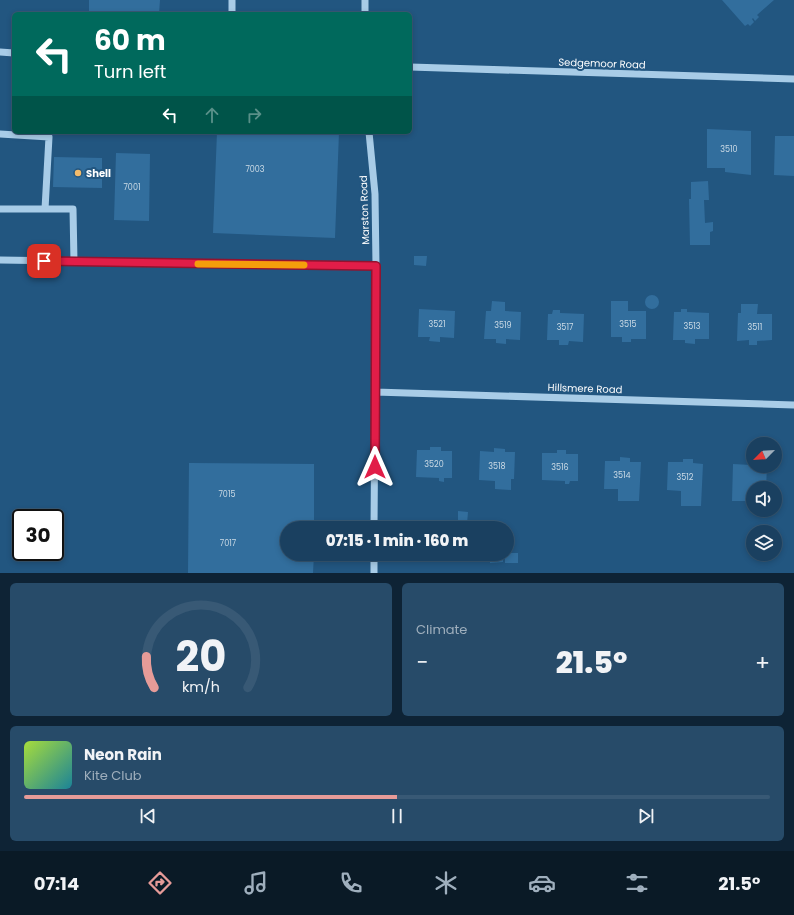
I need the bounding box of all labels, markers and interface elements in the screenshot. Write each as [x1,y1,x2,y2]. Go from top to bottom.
text: 60 m [94,21,166,60]
icon: left [28,28,80,80]
street label: Sedgemoor Road [558,54,646,73]
text: Turn left [94,59,166,84]
icon: left [159,104,181,126]
icon: ahead [201,104,223,126]
icon: right [243,104,265,126]
house number: 3510 [720,144,738,155]
house number: 7003 [245,164,265,175]
place label: Shell [86,166,111,181]
marker: Shell [73,168,83,178]
street label: Marston Road [356,175,373,245]
house number: 7001 [124,182,140,193]
pin [27,244,61,278]
icon: arrive [33,250,55,272]
house number: 3521 [429,319,445,330]
house number: 3515 [619,319,637,330]
house number: 3519 [494,320,512,331]
house number: 3513 [683,321,701,332]
house number: 3517 [557,322,574,333]
house number: 3511 [748,322,762,333]
street label: Hillsmere Road [547,380,623,397]
north arrow [746,437,782,473]
map controls [746,437,782,561]
position arrow [354,446,396,488]
house number: 3520 [424,459,444,470]
house number: 3518 [488,461,506,472]
house number: 3516 [551,462,569,473]
house number: 3514 [613,470,631,481]
house number: 3512 [677,472,694,483]
button: sound [746,481,782,517]
house number: 7015 [219,489,235,500]
speed limit sign: 30 [12,509,64,561]
button: layers [746,525,782,561]
text: 07:15 · 1 min · 160 m [326,530,468,551]
house number: 7017 [220,538,237,549]
text: Climate [416,620,467,639]
text: 20 [176,626,226,685]
text: 21.5° [556,641,627,684]
text: − [416,647,428,678]
text: + [755,647,770,678]
text: km/h [182,676,220,696]
text: Neon Rain [84,744,162,765]
text: Kite Club [84,766,142,785]
icon: previous [137,805,159,827]
icon: pause [386,805,408,827]
icon: next [635,805,657,827]
icon: directions [146,869,174,897]
icon: music [242,869,270,897]
icon: phone [337,869,365,897]
icon: climate [432,869,460,897]
icon: car [528,869,556,897]
icon: filters [623,869,651,897]
text: 07:14 [34,871,79,896]
text: 21.5° [718,871,760,896]

